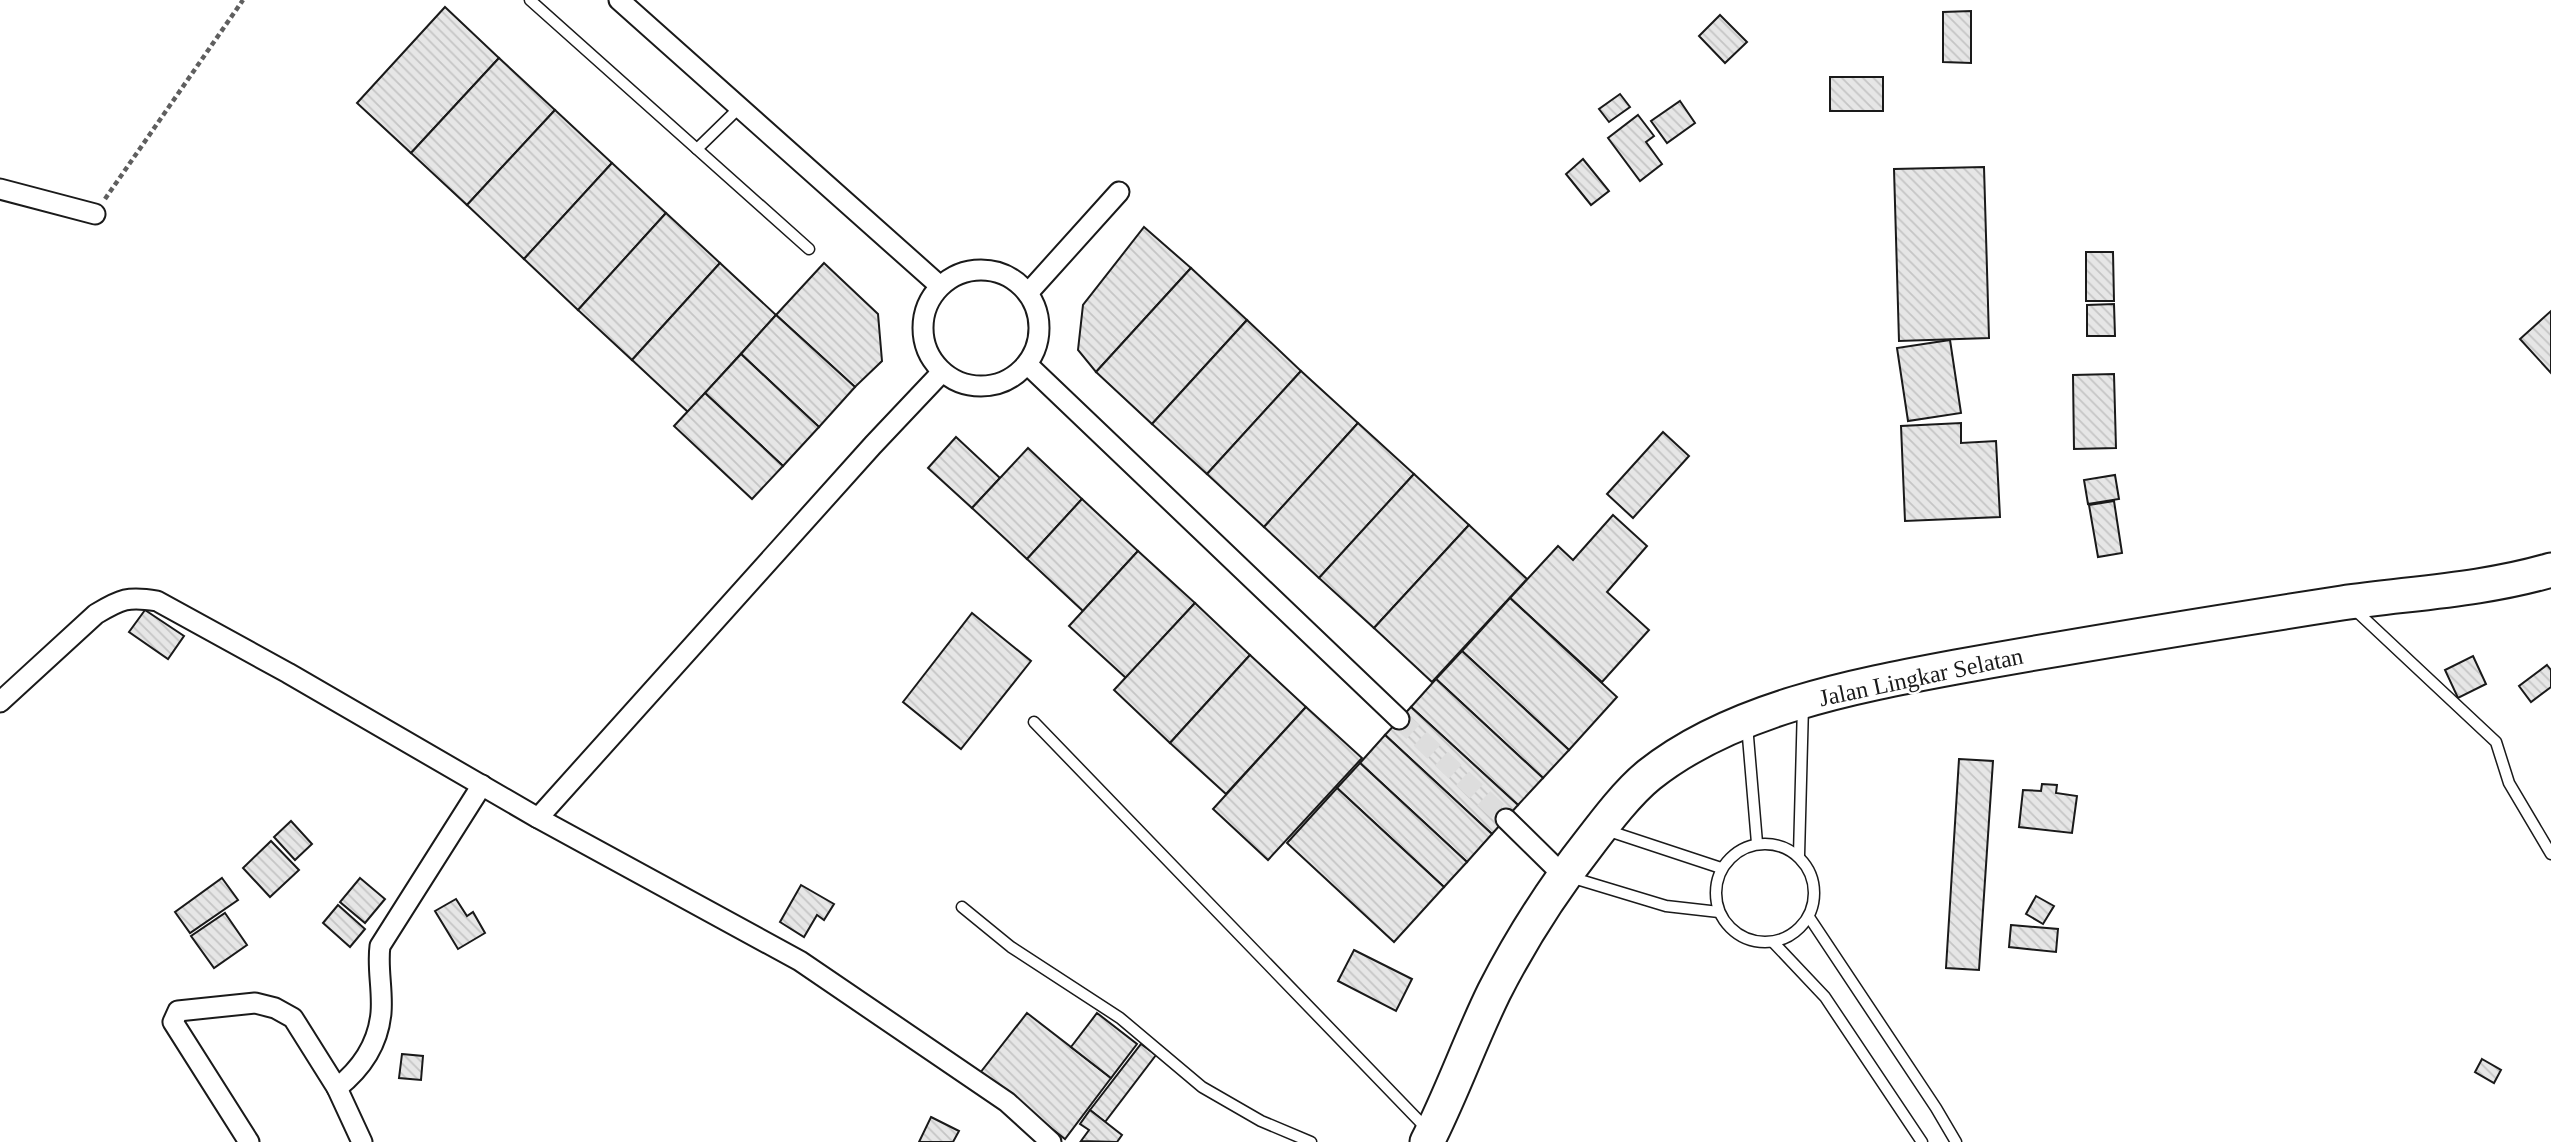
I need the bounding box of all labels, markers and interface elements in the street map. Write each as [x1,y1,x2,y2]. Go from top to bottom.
street label: Jalan Lingkar Selatan [1817,643,2025,711]

